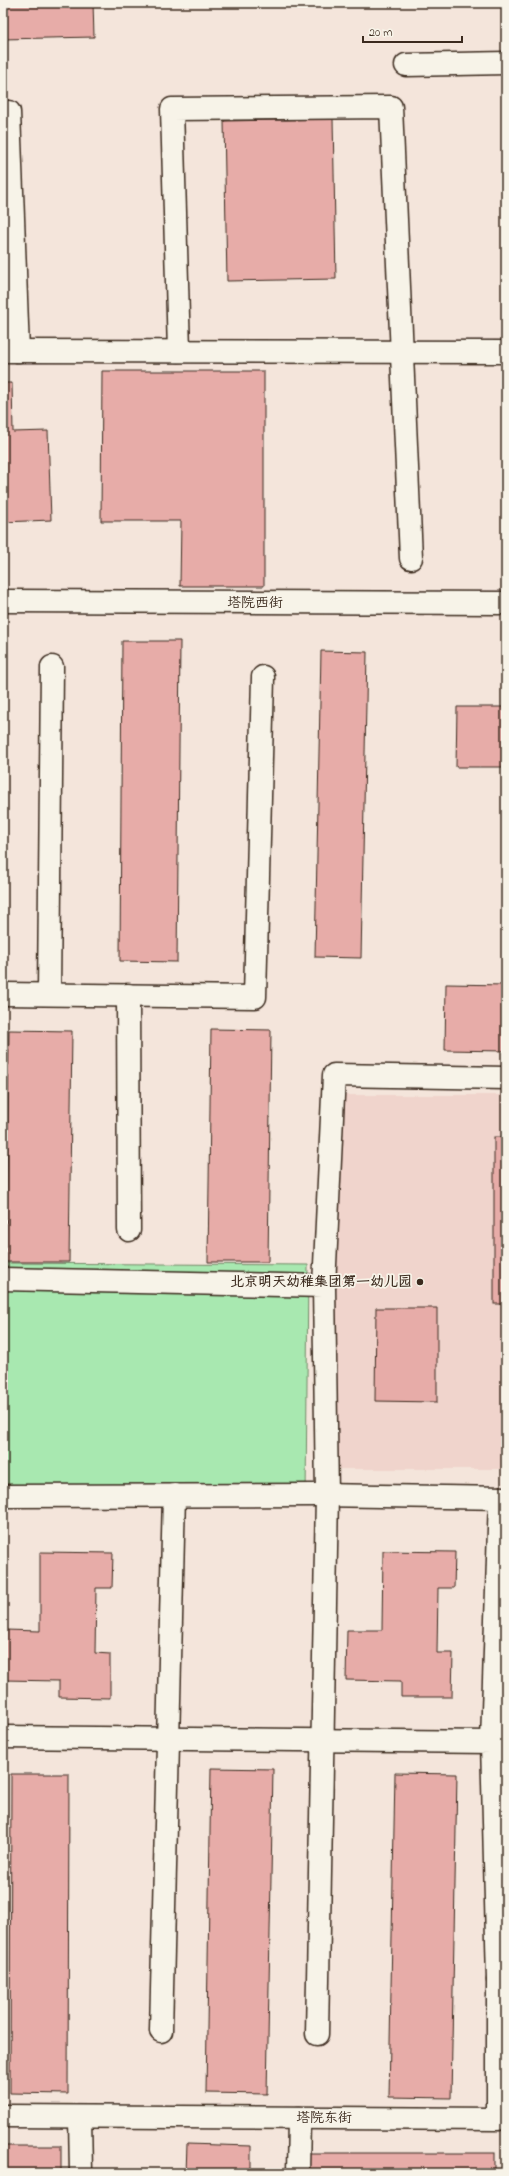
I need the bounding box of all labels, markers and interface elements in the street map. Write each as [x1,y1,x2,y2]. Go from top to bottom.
scale bar [363,18,462,44]
text: 20 m [369,24,392,42]
street label: 塔院西街 [227,593,283,614]
place label: 北京明天幼稚集团第一幼儿园 [230,1272,412,1293]
marker: 北京明天幼稚集团第一幼儿园 [415,1277,425,1287]
street label: 塔院东街 [296,2108,352,2129]

